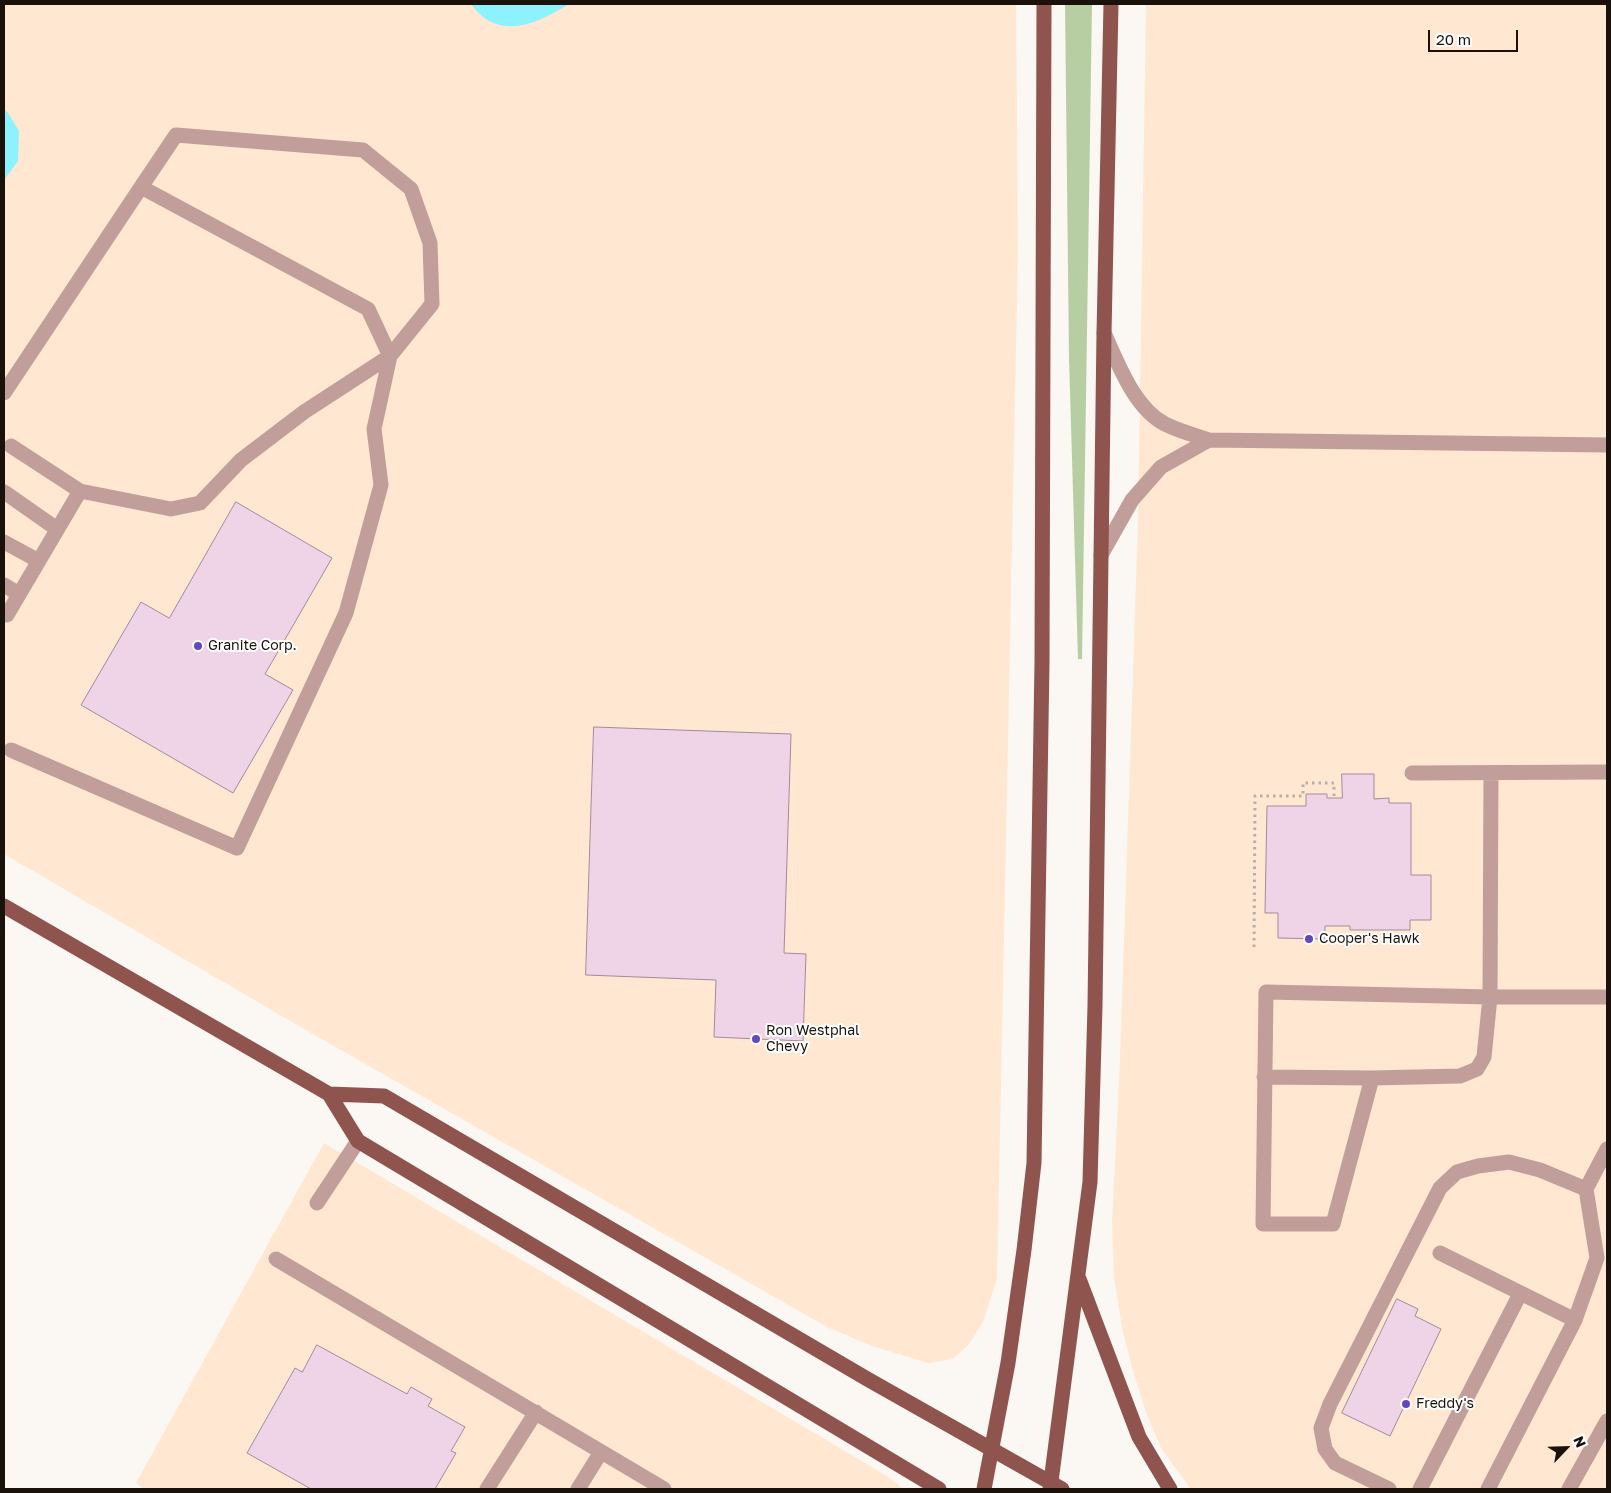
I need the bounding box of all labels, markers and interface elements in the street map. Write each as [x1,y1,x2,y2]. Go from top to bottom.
scale bar [1431,20,1521,52]
text: 20 m [1436,30,1471,48]
place label: Granite Corp. [208,638,297,654]
marker: Granite Corp. [192,640,204,652]
place label: Cooper's Hawk [1319,931,1420,947]
marker: Cooper's Hawk [1303,933,1315,945]
place label: Ron Westphal Chevy [766,1023,860,1056]
marker: Ron Westphal Chevy [750,1033,762,1045]
place label: Freddy's [1416,1396,1474,1412]
marker: Freddy's [1400,1398,1412,1410]
north arrow [1541,1423,1591,1473]
text: N [1570,1433,1590,1450]

